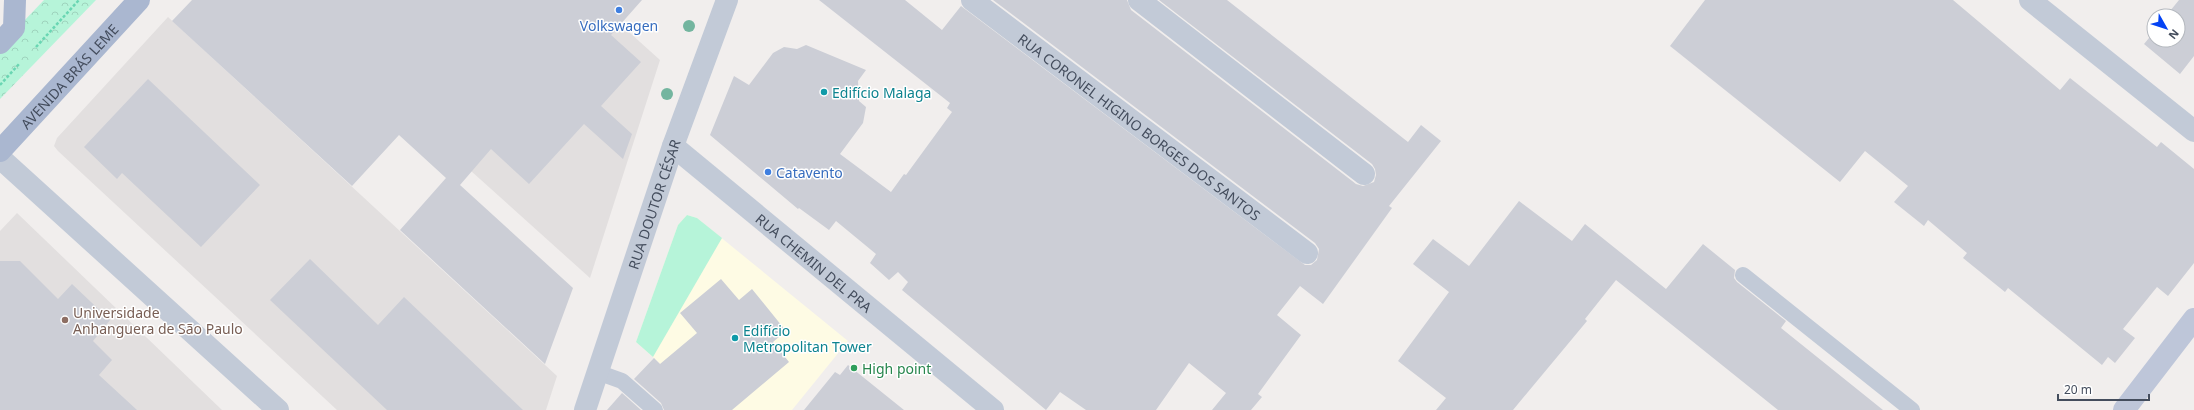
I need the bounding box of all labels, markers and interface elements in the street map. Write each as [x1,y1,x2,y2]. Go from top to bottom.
marker: Volkswagen [614,5,624,15]
north arrow [2146,8,2186,48]
place label: Volkswagen [580,16,658,35]
street label: AVENIDA BRÁS LEME [16,19,122,133]
text: N [2166,26,2183,43]
street label: RUA CORONEL HIGINO BORGES DOS SANTOS [1014,29,1265,225]
place label: Edifício Malaga [832,83,931,102]
marker: Edifício Malaga [819,87,829,97]
street label: RUA DOUTOR CÉSAR [623,136,684,271]
place label: Catavento [776,163,843,182]
marker: Catavento [763,167,773,177]
street label: RUA CHEMIN DEL PRA [752,209,876,316]
place label: Universidade Anhanguera de São Paulo [73,303,243,338]
marker: Universidade Anhanguera de São Paulo [60,315,70,325]
place label: Edifício Metropolitan Tower [743,321,872,356]
marker: Edifício Metropolitan Tower [730,333,740,343]
place label: High point [862,359,931,378]
marker: High point [849,363,859,373]
scale bar [2058,376,2149,402]
text: 20 m [2064,381,2092,398]

